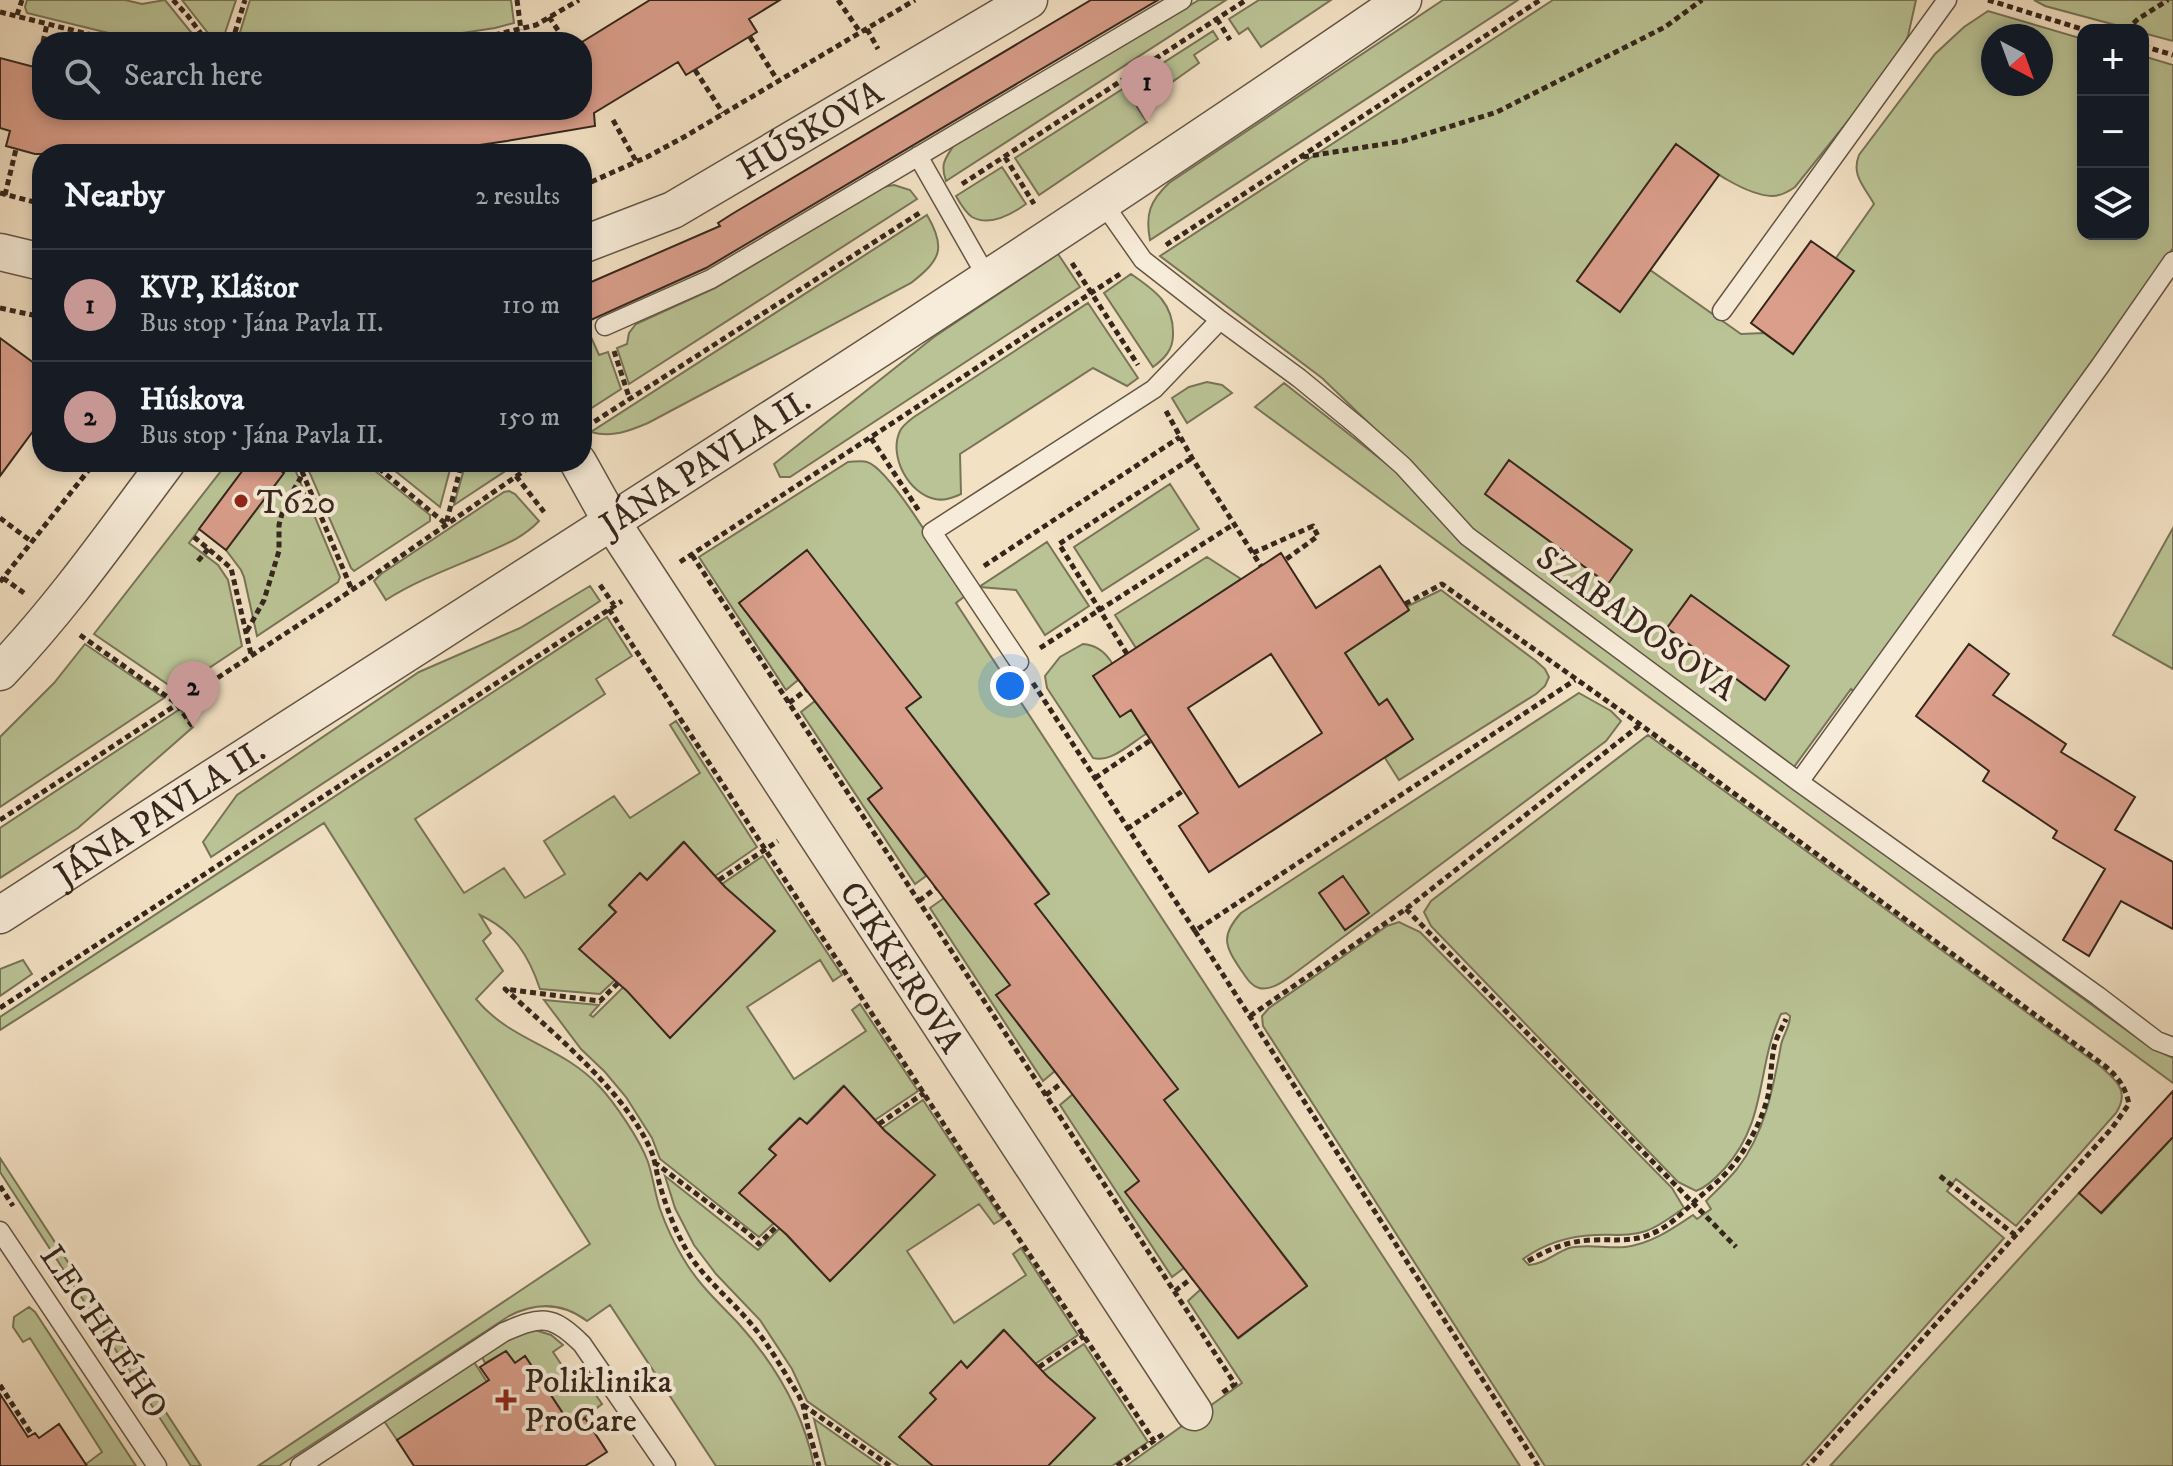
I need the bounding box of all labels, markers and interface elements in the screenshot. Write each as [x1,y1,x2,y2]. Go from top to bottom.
north arrow [1981,24,2053,96]
map controls [2077,24,2149,240]
button: + [2077,24,2149,96]
search box [32,32,592,120]
icon: search [60,54,104,98]
pin: 1 [1121,56,1173,122]
text: Search here [124,58,263,95]
street label: HÚSKOVA [730,72,891,190]
button: − [2077,96,2149,168]
button: layers [2077,168,2149,240]
text: Nearby [64,175,165,217]
text: 2 results [475,180,560,213]
text: KVP, Kláštor [140,270,299,307]
text: 1 [85,289,95,322]
text: 110 m [502,289,560,322]
text: Bus stop · Jána Pavla II. [140,307,383,340]
street label: JÁNA PAVLA II. [590,380,819,548]
text: Húskova [140,382,244,419]
text: 2 [84,401,96,434]
text: 150 m [499,401,560,434]
text: Bus stop · Jána Pavla II. [140,419,383,452]
place label: T620 [257,482,335,524]
marker: T620 [232,492,250,510]
street label: SZABADOSOVA [1528,537,1744,711]
pin: 2 [167,661,219,727]
your location [990,666,1030,706]
street label: JÁNA PAVLA II. [45,730,274,898]
street label: CIKKEROVA [830,874,972,1062]
street label: LECHKÉHO [30,1237,177,1427]
place label: Poliklinika ProCare [524,1361,673,1442]
marker: Poliklinika ProCare [495,1389,517,1411]

